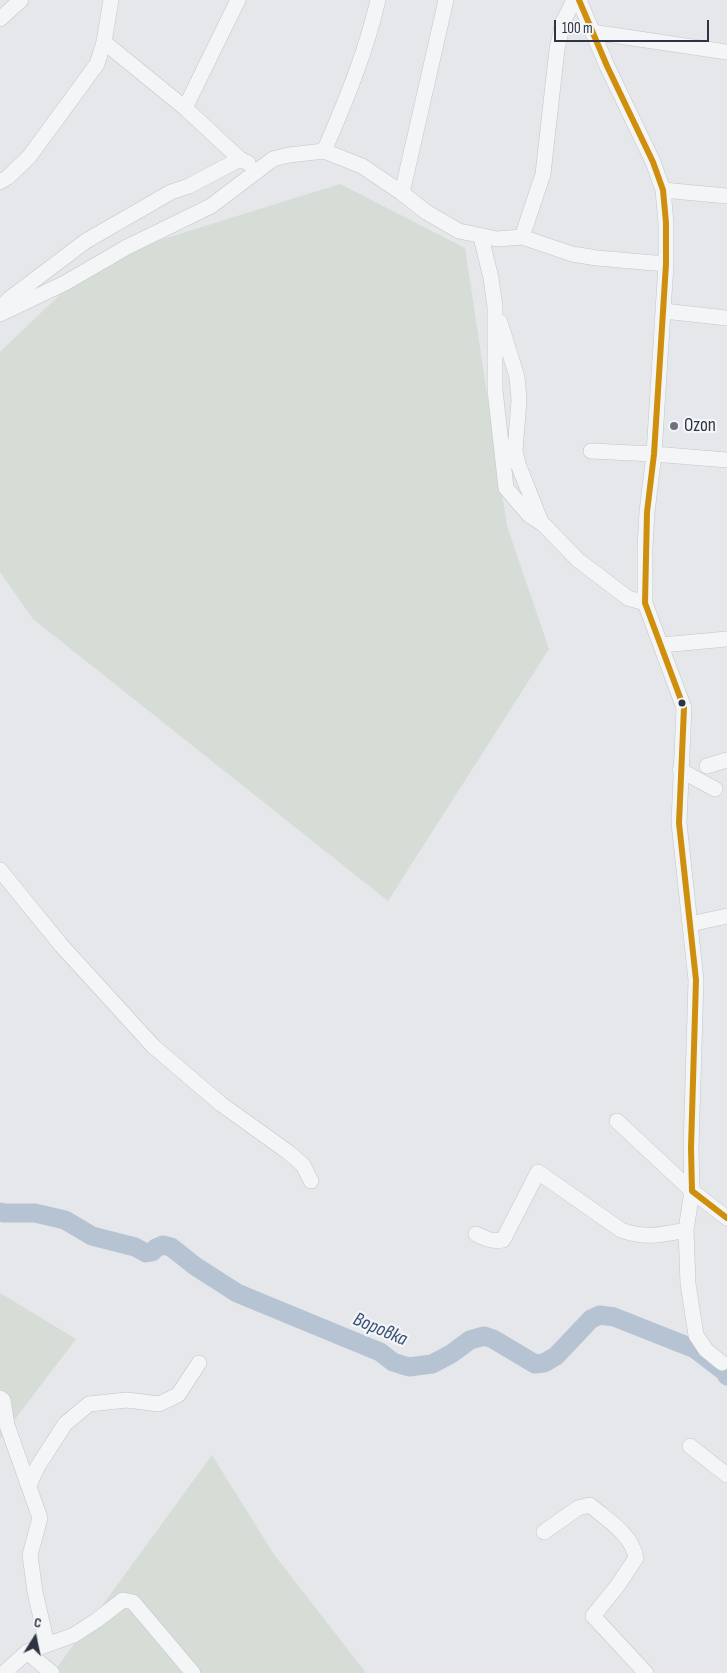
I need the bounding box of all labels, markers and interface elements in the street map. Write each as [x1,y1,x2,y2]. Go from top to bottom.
scale bar [557,10,712,42]
text: 100 m [562,19,593,38]
place label: Ozon [684,415,716,437]
marker: Ozon [668,420,680,432]
unlabelled marker [677,698,687,708]
water label: Воровка [349,1308,411,1352]
north arrow [10,1613,60,1663]
text: С [33,1614,43,1632]

